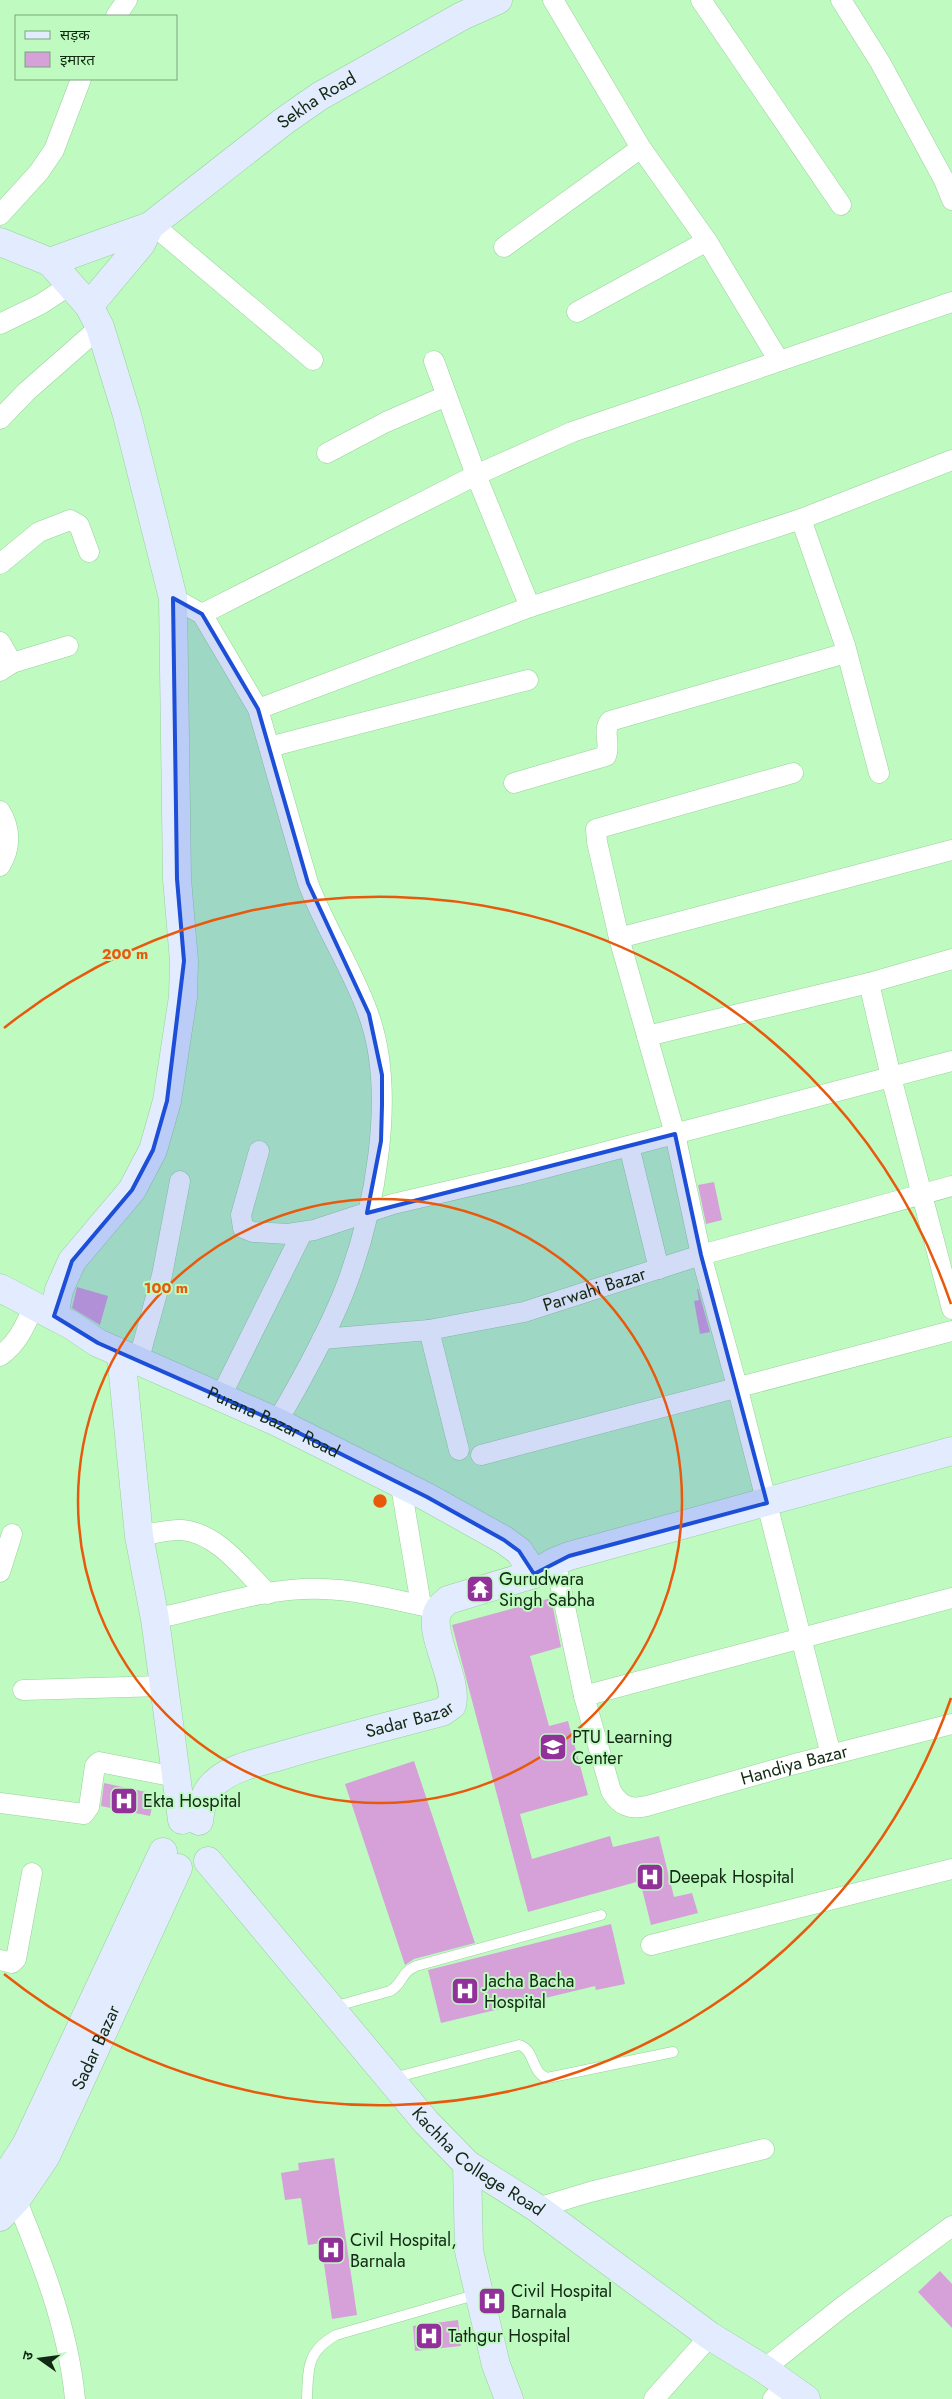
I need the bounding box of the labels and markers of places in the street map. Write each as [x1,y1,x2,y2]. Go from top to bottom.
centre of rings [371,1492,389,1510]
place label: Gurudwara Singh Sabha [499,1566,595,1613]
temple icon: Gurudwara Singh Sabha [465,1574,495,1604]
place label: PTU Learning Center [572,1724,672,1771]
school or university icon: PTU Learning Center [538,1732,568,1762]
hospital icon: Ekta Hospital [109,1786,139,1816]
place label: Ekta Hospital [143,1788,241,1814]
hospital icon: Deepak Hospital [635,1862,665,1892]
place label: Deepak Hospital [669,1864,794,1890]
place label: Jacha Bacha Hospital [482,1968,575,2015]
hospital icon: Jacha Bacha Hospital [450,1976,480,2006]
place label: Civil Hospital, Barnala [350,2227,457,2274]
hospital icon: Civil Hospital, Barnala [316,2235,346,2265]
place label: Civil Hospital Barnala [511,2278,612,2325]
hospital icon: Civil Hospital Barnala [477,2286,507,2316]
hospital icon: Tathgur Hospital [414,2321,444,2351]
place label: Tathgur Hospital [448,2323,570,2349]

